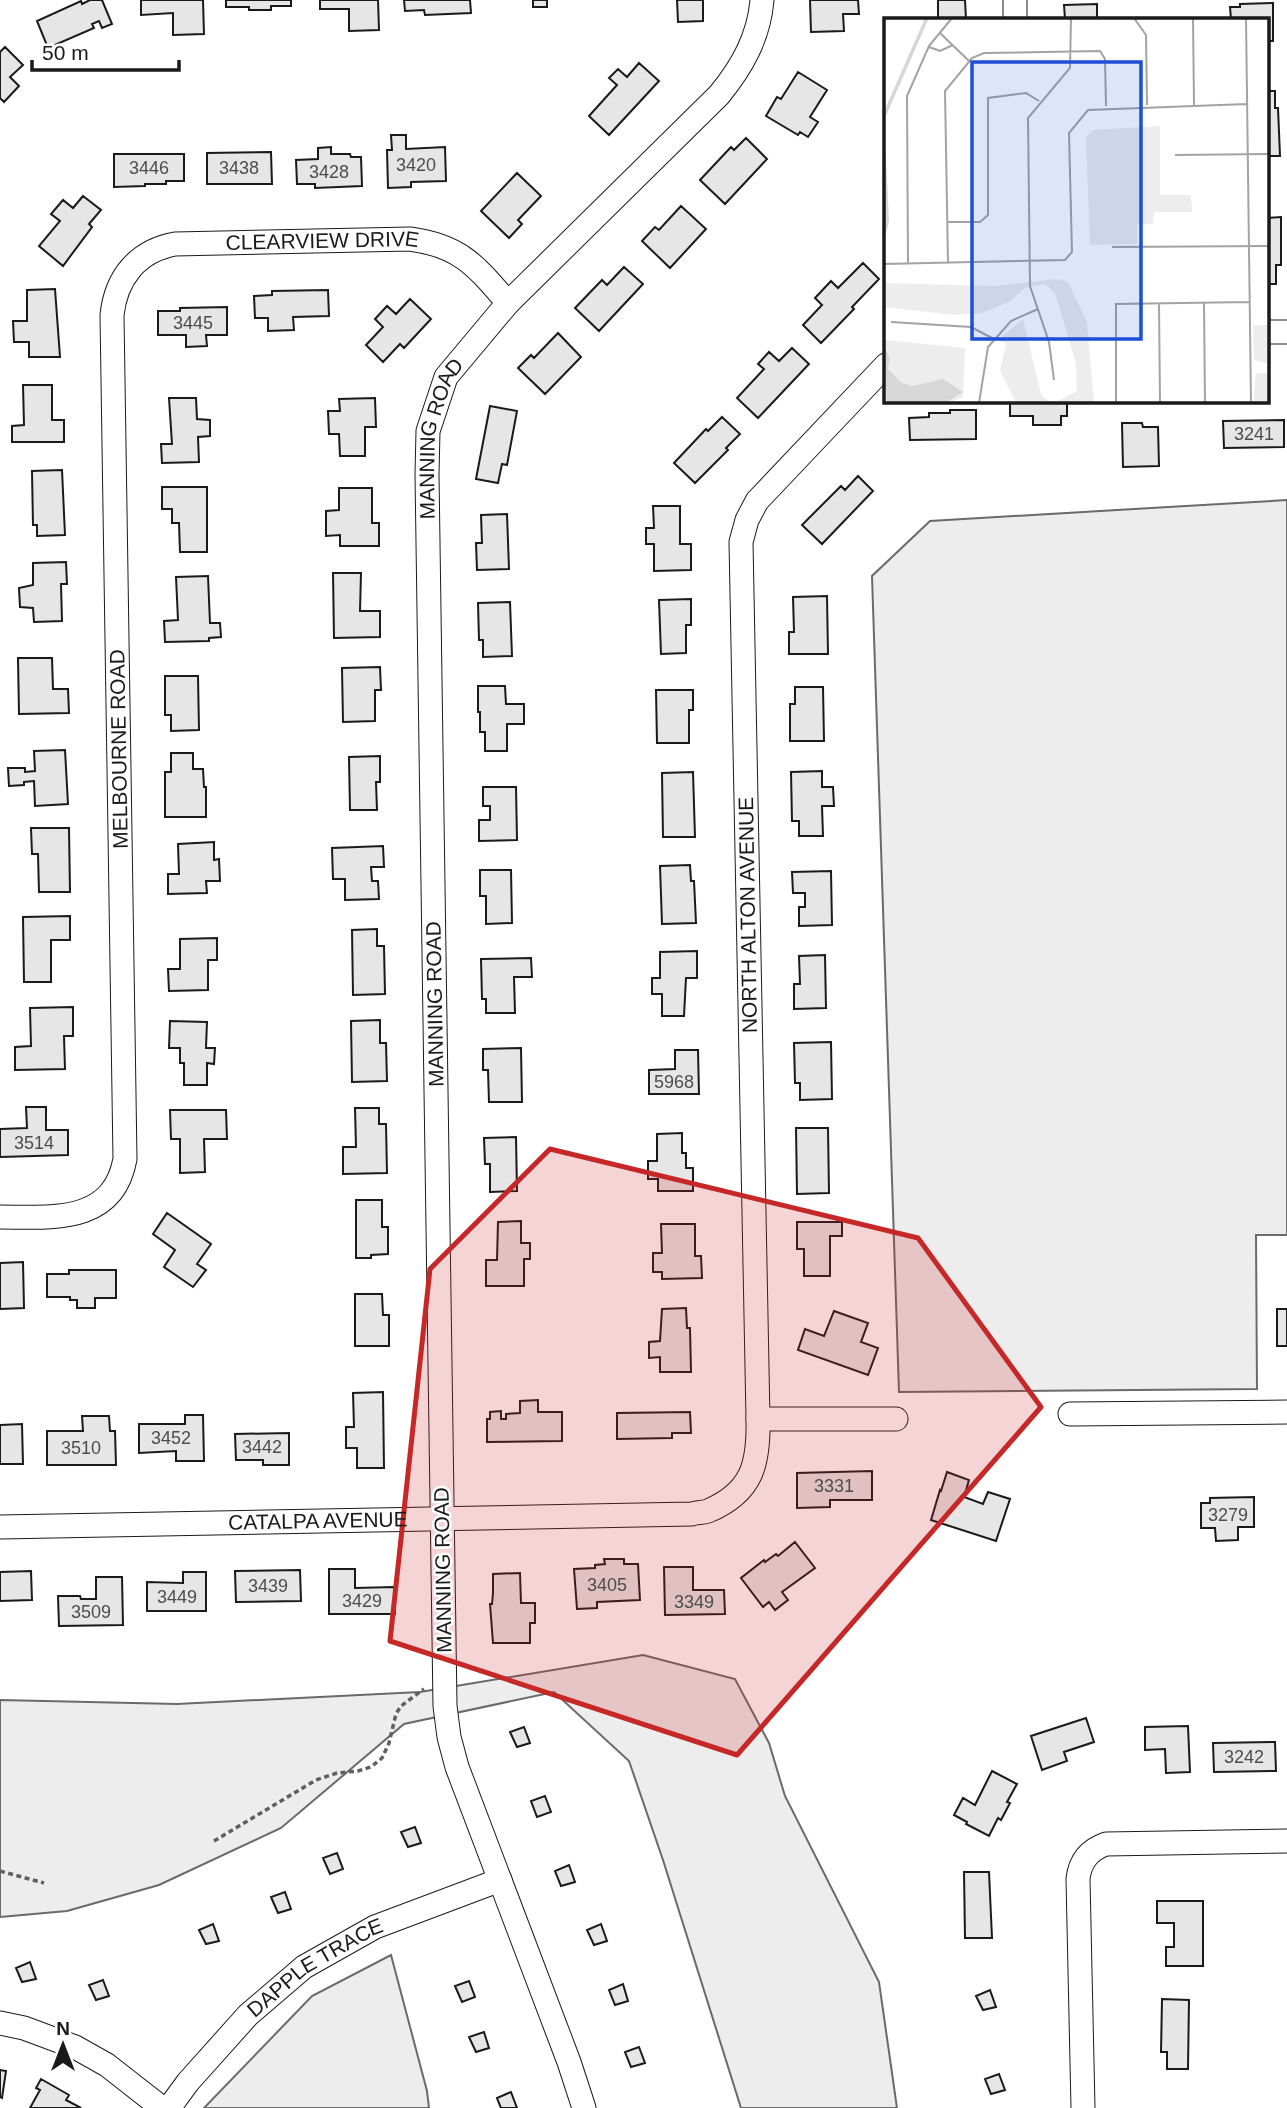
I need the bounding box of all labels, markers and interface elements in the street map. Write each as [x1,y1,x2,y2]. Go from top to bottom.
inset map [884,18,1270,402]
scale bar [32,28,178,72]
text: 50 m [42,41,89,64]
house number: 3420 [396,155,436,175]
house number: 3446 [129,158,169,178]
house number: 3438 [219,158,259,178]
house number: 3428 [309,162,349,182]
street label: CLEARVIEW DRIVE [225,226,421,254]
house number: 3445 [173,313,213,333]
street label: MANNING ROAD [415,354,468,519]
house number: 3241 [1234,424,1274,444]
street label: MELBOURNE ROAD [105,649,132,849]
street label: NORTH ALTON AVENUE [734,797,761,1033]
street label: MANNING ROAD [422,921,447,1087]
house number: 5968 [654,1072,694,1092]
house number: 3514 [14,1133,54,1153]
house number: 3452 [151,1428,191,1448]
house number: 3442 [242,1437,282,1457]
house number: 3510 [61,1438,101,1458]
house number: 3331 [814,1476,854,1496]
street label: MANNING ROAD [430,1487,455,1653]
house number: 3279 [1208,1505,1248,1525]
street label: CATALPA AVENUE [228,1507,408,1534]
house number: 3405 [587,1575,627,1595]
house number: 3439 [248,1576,288,1596]
house number: 3449 [157,1587,197,1607]
house number: 3429 [342,1591,382,1611]
house number: 3349 [674,1592,714,1612]
house number: 3509 [71,1602,111,1622]
house number: 3242 [1224,1747,1264,1767]
street label: DAPPLE TRACE [243,1913,386,2021]
north arrow [28,2010,98,2080]
text: N [56,2018,70,2039]

